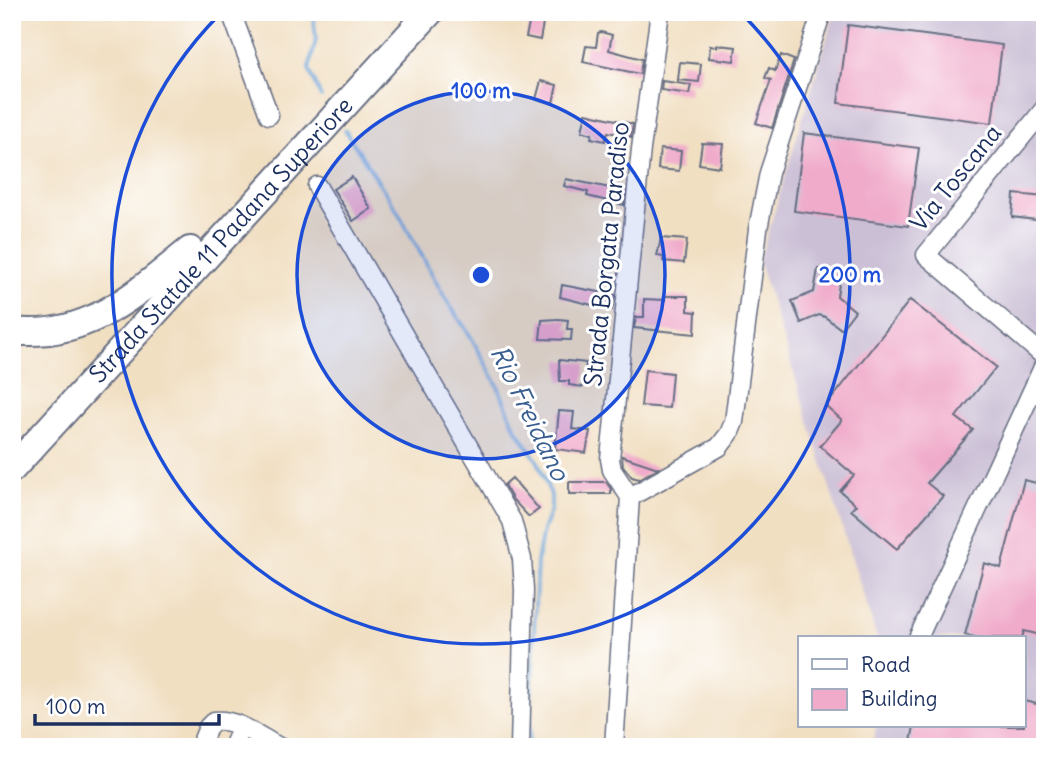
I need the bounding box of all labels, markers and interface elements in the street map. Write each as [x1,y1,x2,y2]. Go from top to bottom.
text: 100 m [451,77,511,104]
street label: Strada Statale 11 Padana Superiore [82,91,359,389]
street label: Via Toscana [903,118,1007,237]
street label: Strada Borgata Paradiso [577,120,635,388]
text: 200 m [819,261,882,288]
centre of rings [469,263,493,287]
water label: Rio Freidano [484,340,578,487]
legend [798,636,1026,728]
text: Road [861,651,910,678]
scale bar [35,682,219,726]
text: Building [861,685,937,712]
text: 100 m [46,693,105,720]

